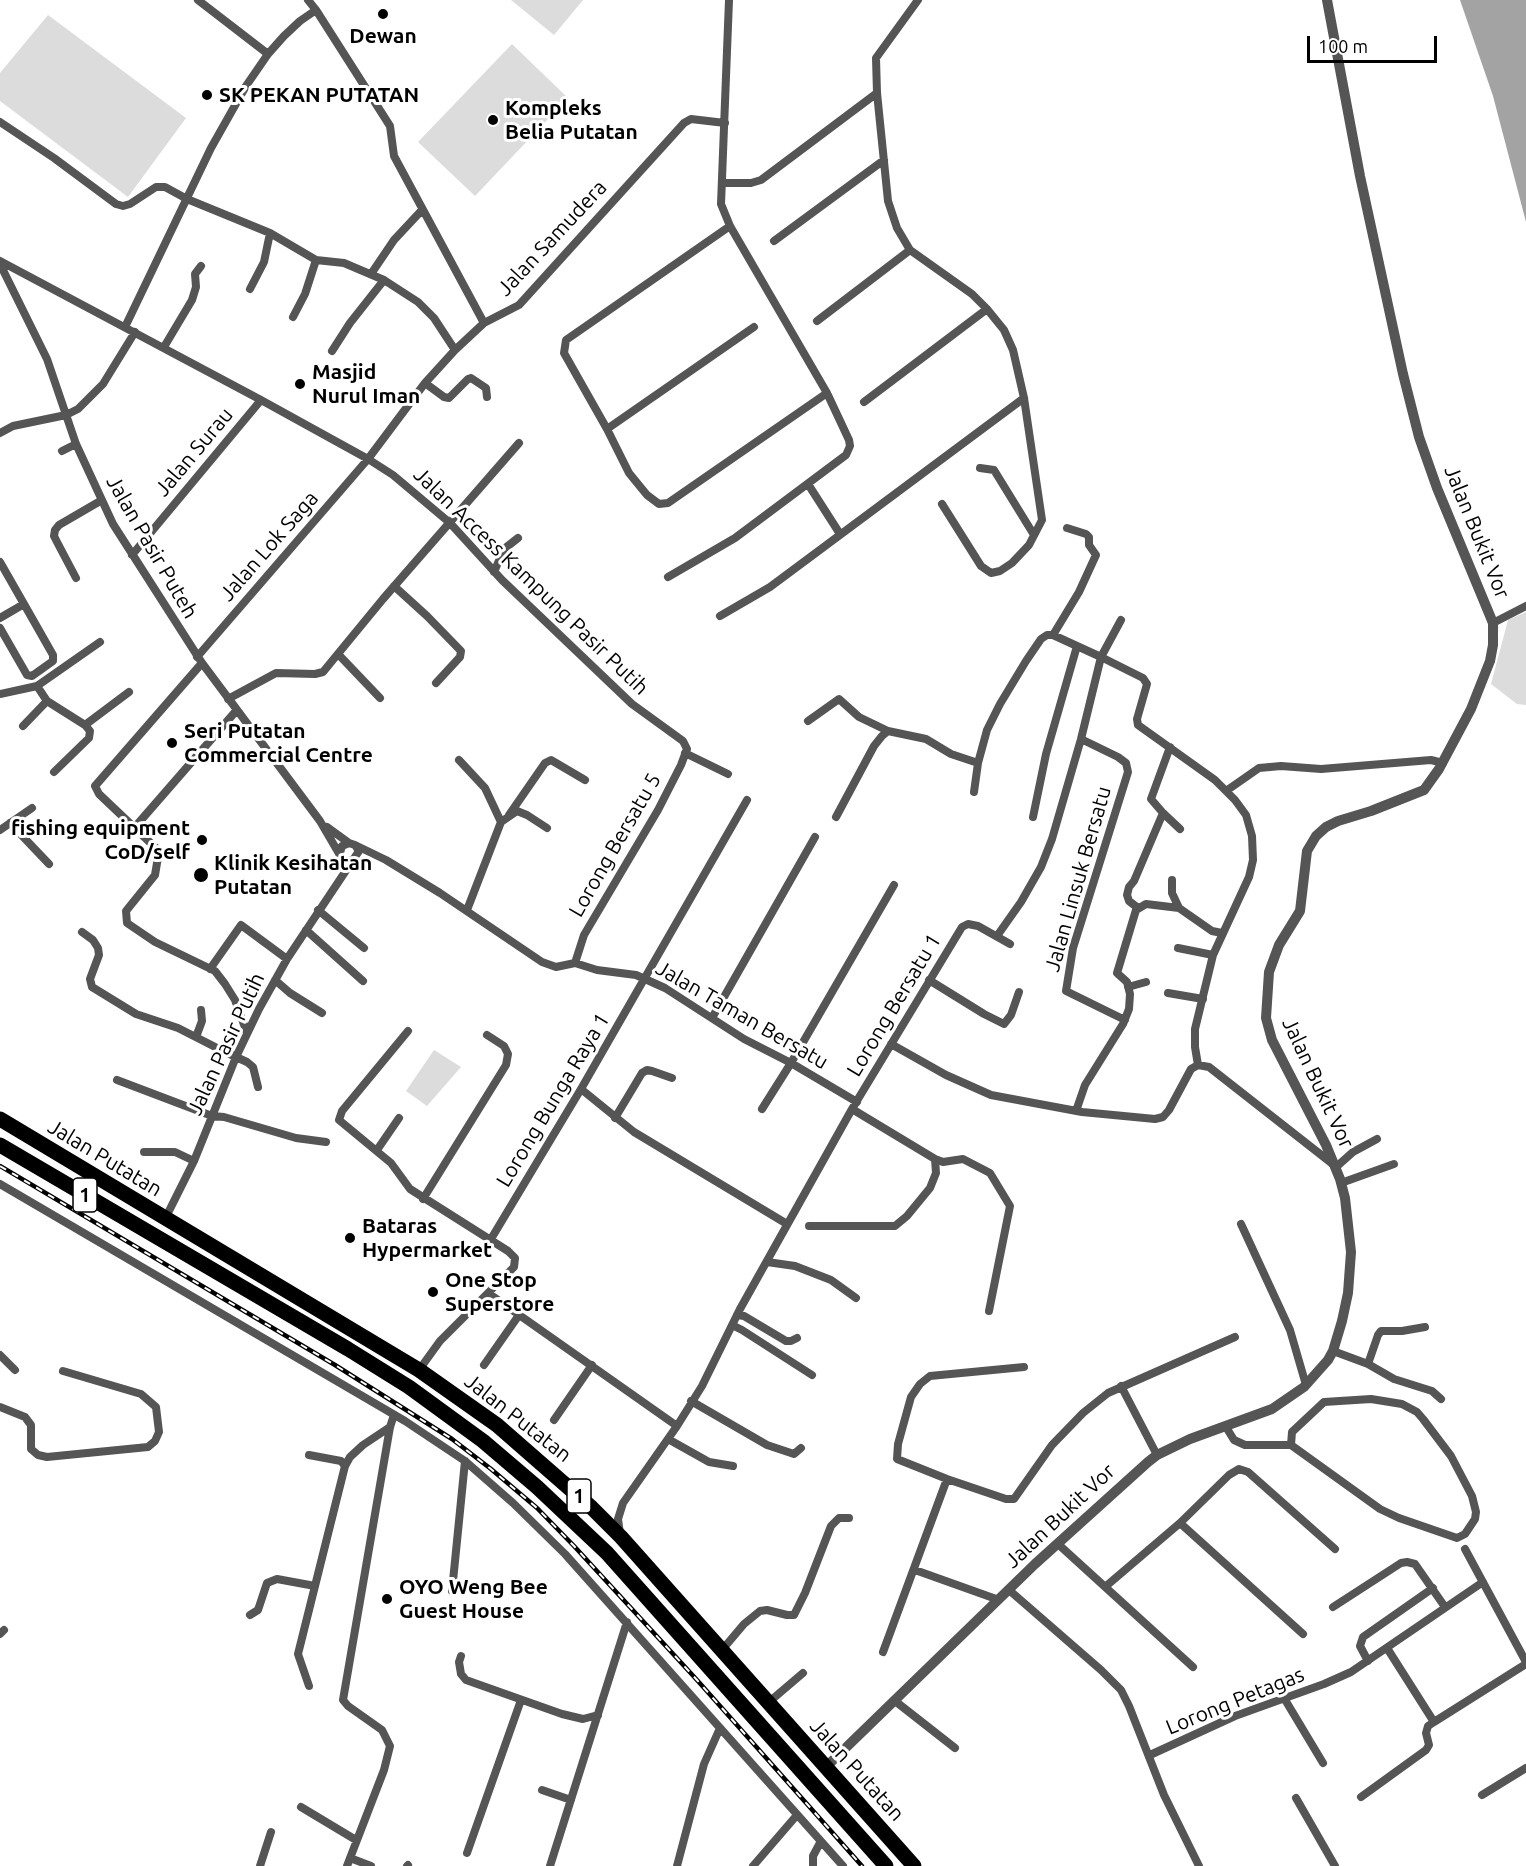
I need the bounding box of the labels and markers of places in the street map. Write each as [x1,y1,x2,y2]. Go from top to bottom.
marker: Dewan [376,7,390,21]
place label: Dewan [349,23,417,49]
place label: SK PEKAN PUTATAN [219,82,419,108]
marker: SK PEKAN PUTATAN [200,88,214,102]
place label: Kompleks Belia Putatan [505,95,638,145]
marker: Kompleks Belia Putatan [486,113,500,127]
place label: Masjid Nurul Iman [312,359,420,409]
marker: Masjid Nurul Iman [293,377,307,391]
place label: Seri Putatan Commercial Centre [184,718,373,768]
marker: Seri Putatan Commercial Centre [165,736,179,750]
place label: fishing equipment CoD/self [11,815,190,865]
marker: fishing equipment CoD/self [195,833,209,847]
place label: Klinik Kesihatan Putatan [214,850,372,900]
marker: Klinik Kesihatan Putatan [192,866,210,884]
place label: Bataras Hypermarket [362,1213,492,1263]
marker: Bataras Hypermarket [343,1231,357,1245]
place label: One Stop Superstore [445,1267,554,1317]
marker: One Stop Superstore [426,1285,440,1299]
place label: OYO Weng Bee Guest House [399,1574,548,1624]
marker: OYO Weng Bee Guest House [380,1592,394,1606]

